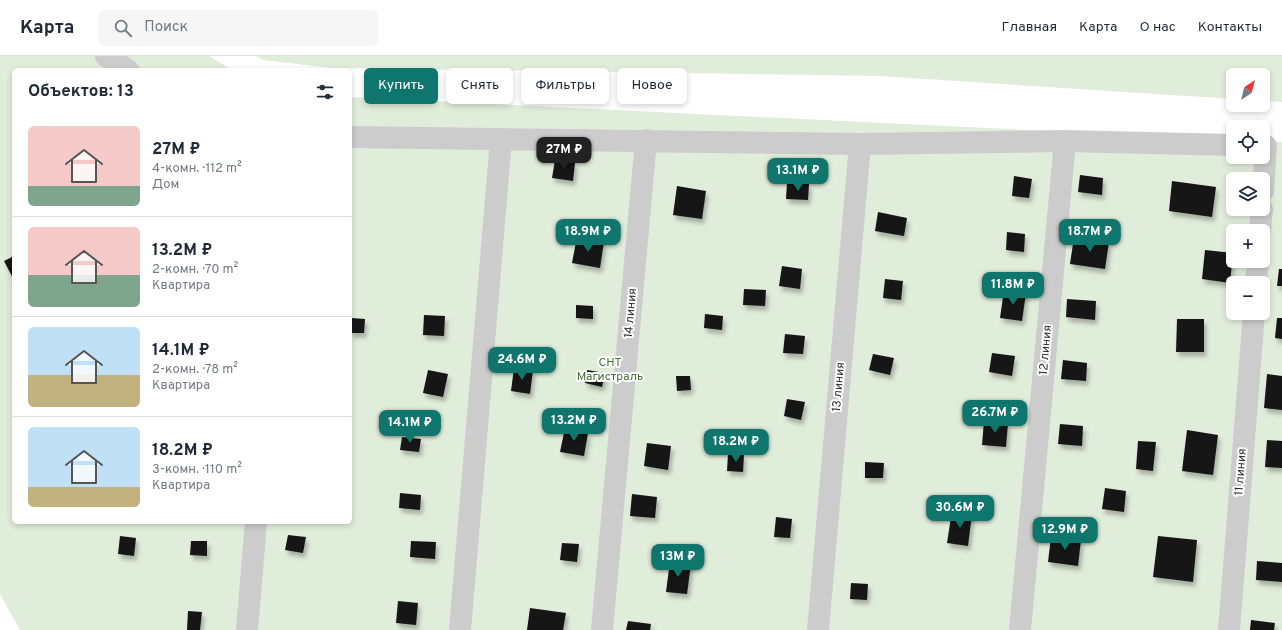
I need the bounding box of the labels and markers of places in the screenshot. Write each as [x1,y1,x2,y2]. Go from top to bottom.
pin: 27M ₽ [536,137,592,171]
pin: 13.1M ₽ [761,158,835,192]
pin: 18.9M ₽ [551,219,625,253]
pin: 18.7M ₽ [1053,219,1127,253]
pin: 11.8M ₽ [976,272,1050,306]
pin: 24.6M ₽ [485,347,559,381]
pin: 26.7M ₽ [958,400,1032,434]
pin: 13.2M ₽ [537,408,611,442]
pin: 14.1M ₽ [373,410,447,444]
pin: 18.2M ₽ [699,429,773,463]
pin: 30.6M ₽ [923,495,997,529]
pin: 12.9M ₽ [1028,517,1102,551]
pin: 13M ₽ [650,544,706,578]

